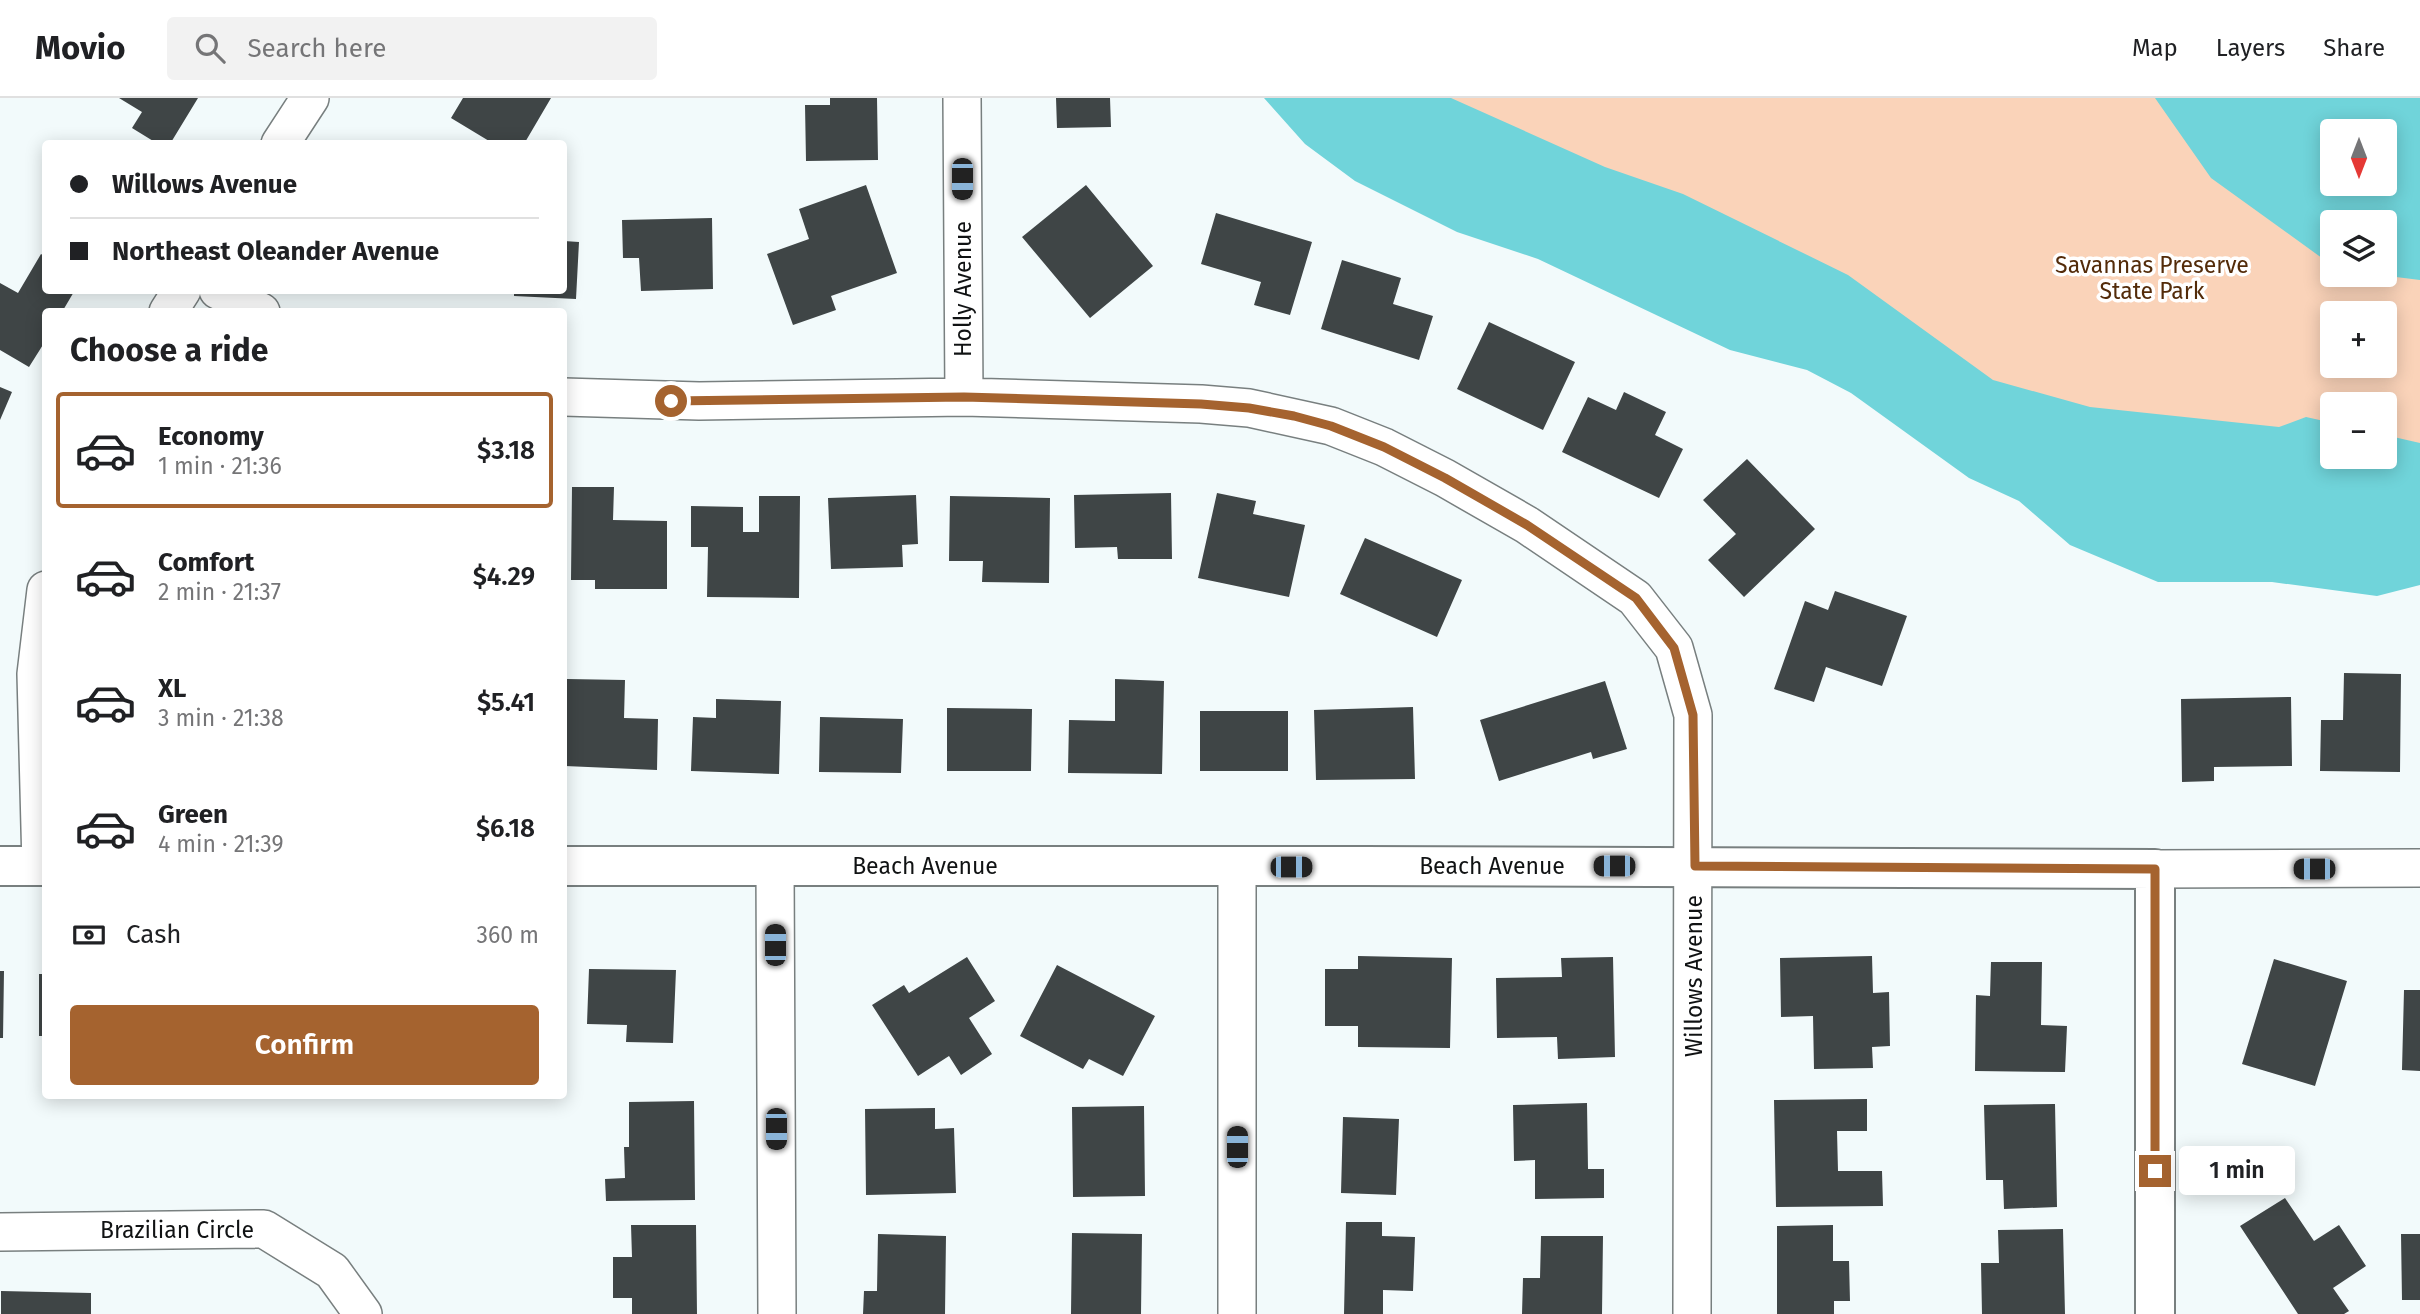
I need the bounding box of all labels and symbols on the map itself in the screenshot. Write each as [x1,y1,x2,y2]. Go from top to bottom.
north arrow [2320,119,2398,196]
car [952,158,973,200]
street label: Holly Avenue [949,221,977,357]
park label: Savannas Preserve State Park [2055,251,2249,305]
route start [655,385,687,417]
street label: Beach Avenue [852,852,998,880]
street label: Beach Avenue [1419,852,1565,880]
car [1594,856,1636,877]
car [1271,857,1313,878]
car [2294,859,2336,880]
street label: Willows Avenue [1680,895,1708,1057]
car [765,924,786,966]
car [766,1108,787,1150]
car [1227,1126,1248,1168]
callout: 1 min [2180,1146,2295,1196]
route end [2139,1155,2171,1187]
street label: Brazilian Circle [100,1216,254,1244]

